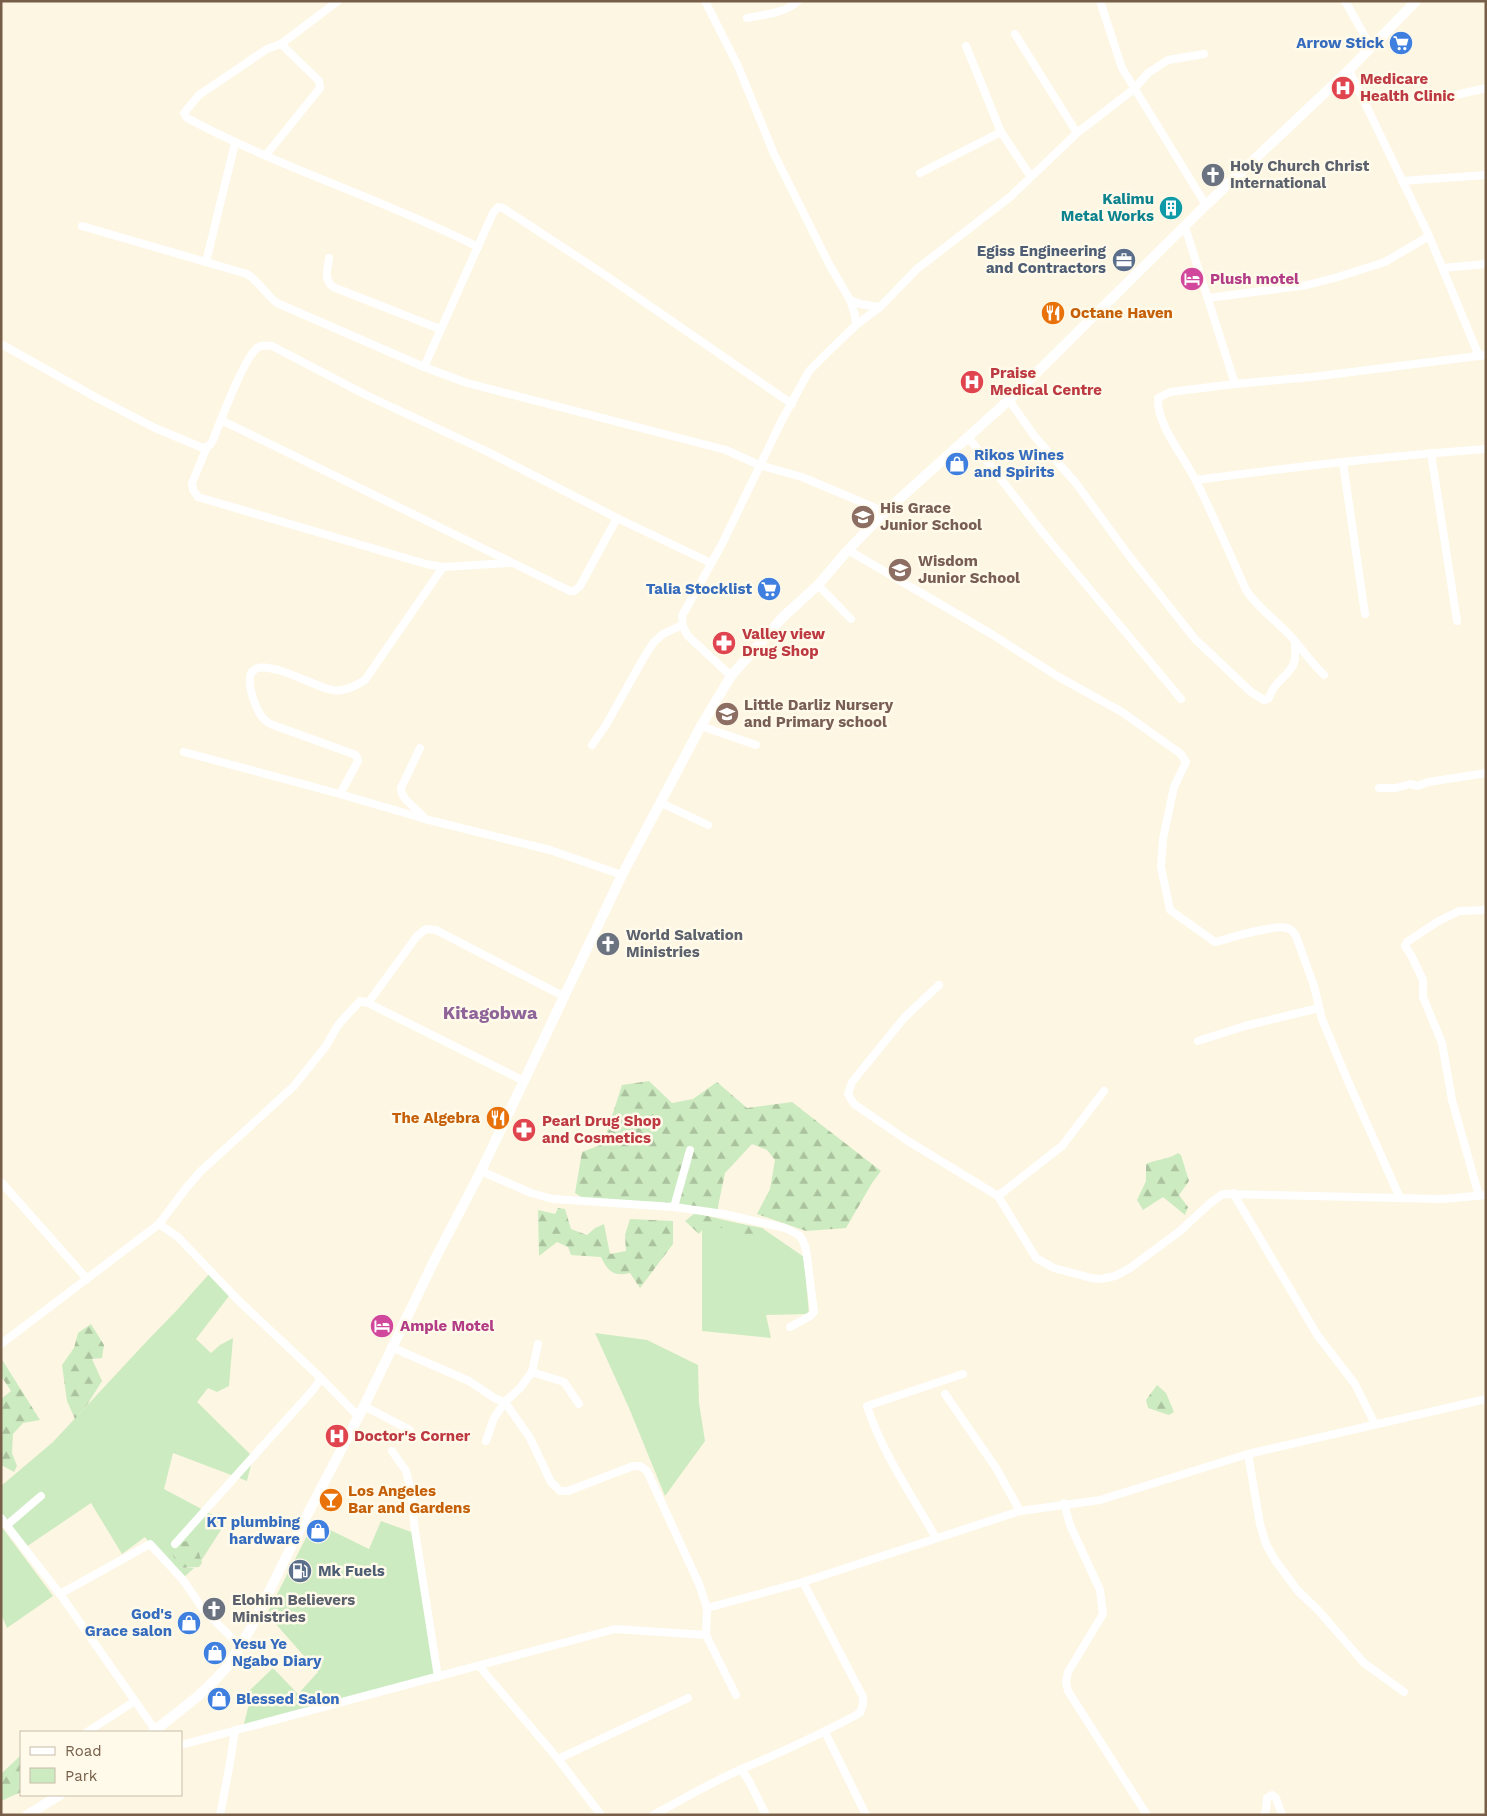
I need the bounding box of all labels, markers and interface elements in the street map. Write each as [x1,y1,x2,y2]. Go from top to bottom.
supermarket icon: Arrow Stick [1388,30,1414,56]
place label: Arrow Stick [1296,34,1385,52]
place label: Medicare Health Clinic [1360,70,1456,105]
hospital icon: Medicare Health Clinic [1330,75,1356,101]
place label: Holy Church Christ International [1230,157,1370,192]
church icon: Holy Church Christ International [1200,162,1226,188]
place label: Kalimu Metal Works [1061,190,1154,225]
building icon: Kalimu Metal Works [1158,195,1184,221]
place label: Egiss Engineering and Contractors [977,242,1107,277]
office icon: Egiss Engineering and Contractors [1111,247,1137,273]
hotel icon: Plush motel [1179,266,1205,292]
place label: Plush motel [1210,270,1299,288]
restaurant icon: Octane Haven [1040,300,1066,326]
place label: Octane Haven [1070,304,1173,322]
place label: Praise Medical Centre [990,364,1102,399]
hospital icon: Praise Medical Centre [959,369,985,395]
place label: Rikos Wines and Spirits [974,446,1064,481]
shop icon: Rikos Wines and Spirits [944,451,970,477]
place label: His Grace Junior School [880,499,982,534]
school or university icon: His Grace Junior School [850,504,876,530]
place label: Wisdom Junior School [918,552,1020,587]
school or university icon: Wisdom Junior School [887,557,913,583]
supermarket icon: Talia Stocklist [756,576,782,602]
place label: Talia Stocklist [646,580,752,598]
place label: Valley view Drug Shop [742,625,826,660]
pharmacy icon: Valley view Drug Shop [711,630,737,656]
place label: Little Darliz Nursery and Primary school [744,696,894,731]
school or university icon: Little Darliz Nursery and Primary school [714,701,740,727]
place label: World Salvation Ministries [626,926,743,961]
church icon: World Salvation Ministries [595,931,621,957]
district label: Kitagobwa [443,1002,538,1023]
restaurant icon: The Algebra [485,1105,511,1131]
place label: The Algebra [392,1109,480,1127]
place label: Pearl Drug Shop and Cosmetics [542,1112,661,1147]
pharmacy icon: Pearl Drug Shop and Cosmetics [511,1117,537,1143]
hotel icon: Ample Motel [369,1313,395,1339]
place label: Ample Motel [400,1317,494,1335]
hospital icon: Doctor's Corner [324,1423,350,1449]
place label: Doctor's Corner [354,1427,471,1445]
place label: Los Angeles Bar and Gardens [348,1482,470,1517]
bar icon: Los Angeles Bar and Gardens [318,1487,344,1513]
place label: KT plumbing hardware [207,1513,301,1548]
shop icon: KT plumbing hardware [305,1518,331,1544]
fuel station icon: Mk Fuels [287,1558,313,1584]
place label: Mk Fuels [318,1562,385,1580]
place label: Elohim Believers Ministries [232,1591,355,1626]
church icon: Elohim Believers Ministries [201,1596,227,1622]
place label: God's Grace salon [85,1605,172,1640]
shop icon: God's Grace salon [176,1610,202,1636]
place label: Yesu Ye Ngabo Diary [232,1635,322,1670]
shop icon: Yesu Ye Ngabo Diary [202,1640,228,1666]
shop icon: Blessed Salon [206,1686,232,1712]
place label: Blessed Salon [236,1690,340,1708]
legend [20,1731,182,1796]
text: Road [65,1742,102,1760]
text: Park [65,1767,98,1785]

